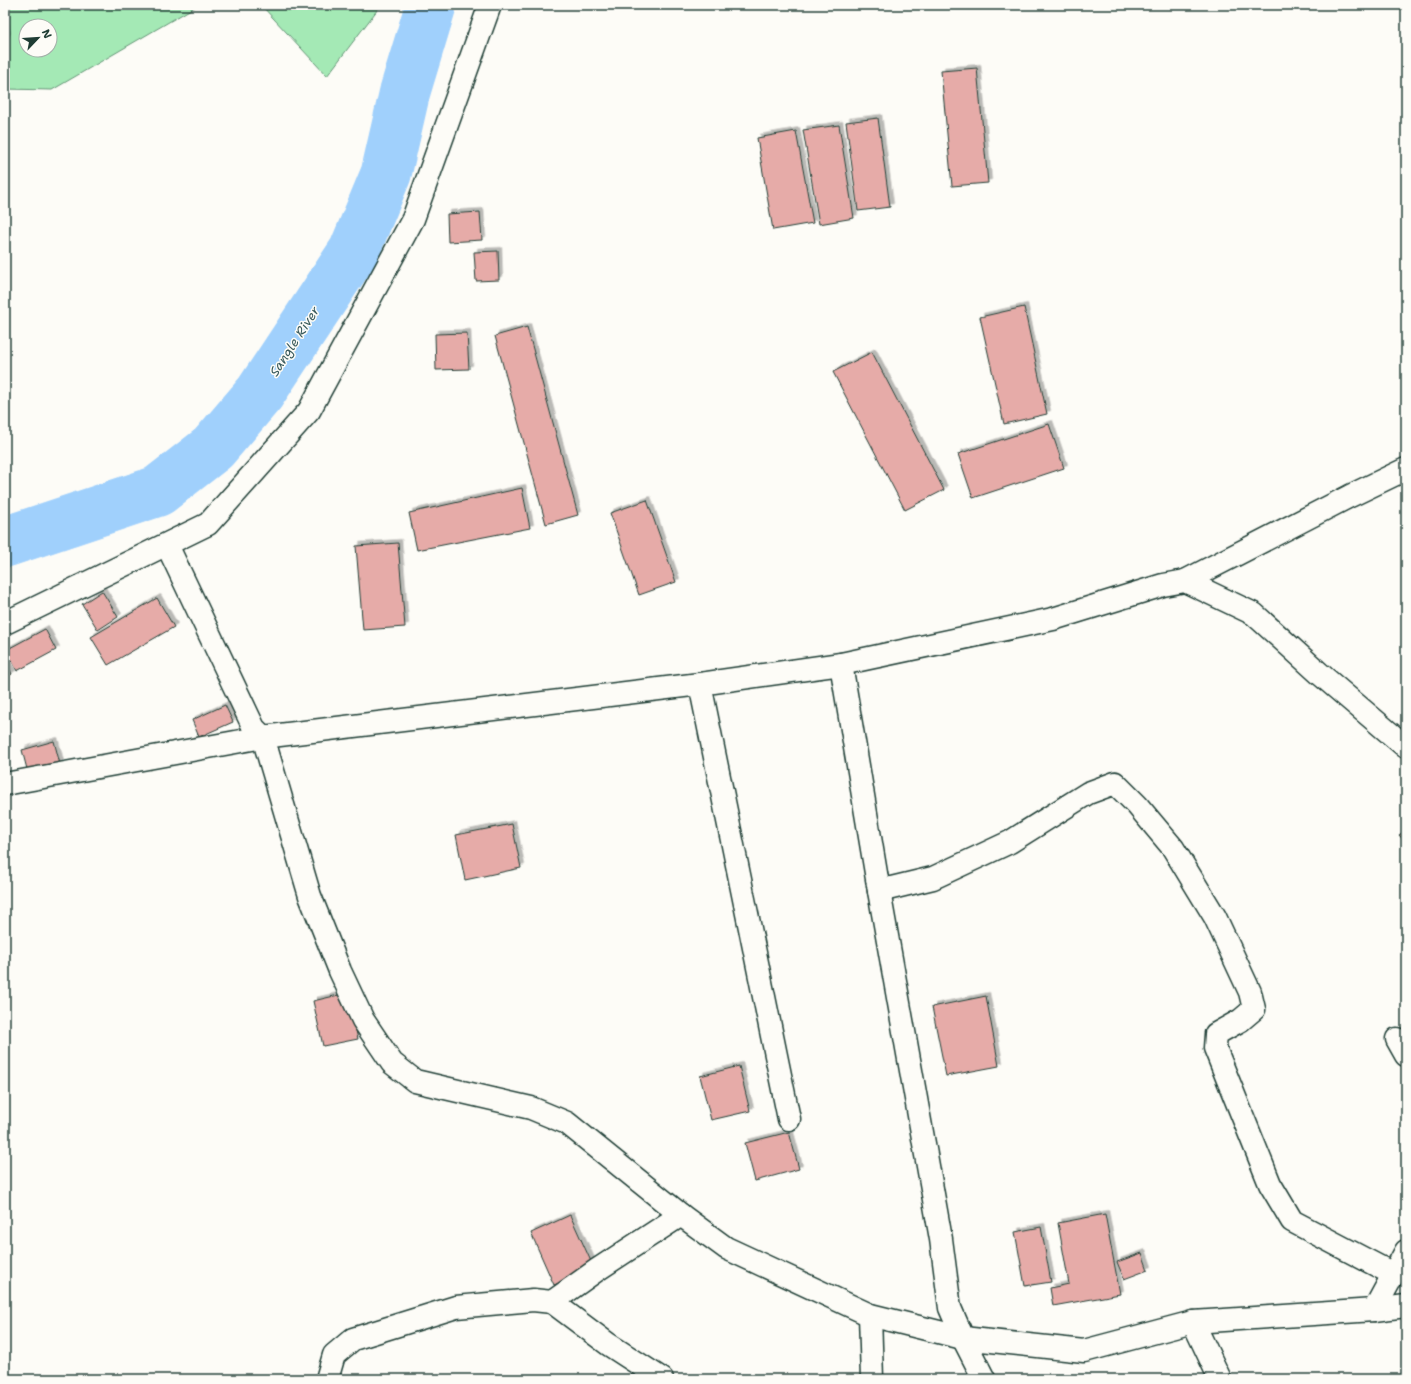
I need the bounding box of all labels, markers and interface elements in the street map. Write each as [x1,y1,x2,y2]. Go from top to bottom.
north arrow [18,18,58,58]
text: N [38,27,55,41]
water label: Sangle River [266,302,324,379]

